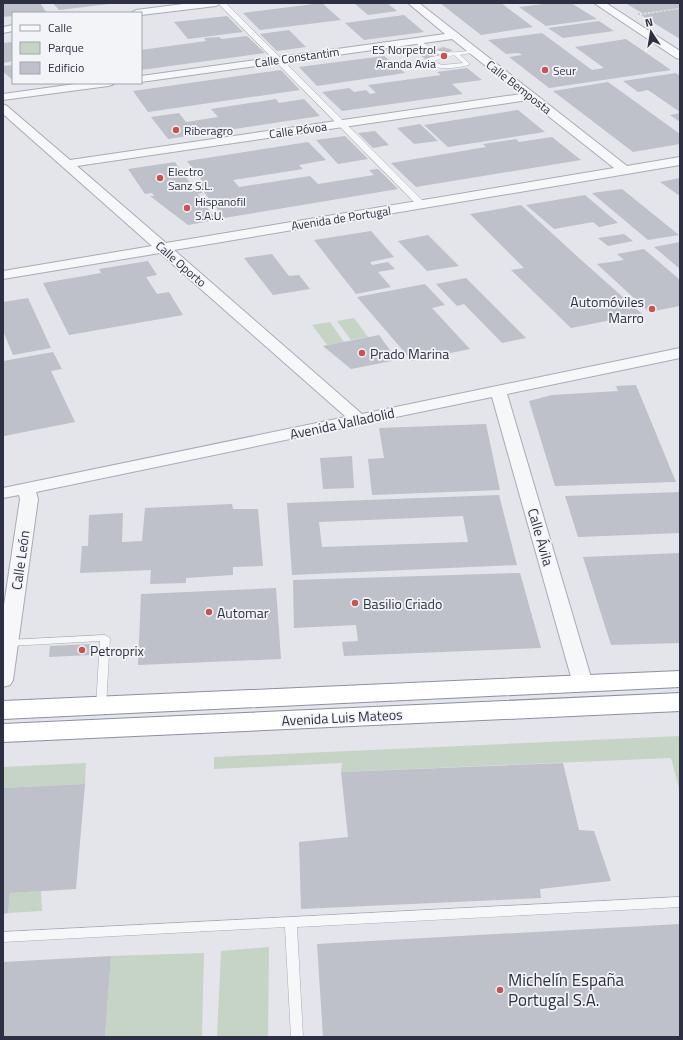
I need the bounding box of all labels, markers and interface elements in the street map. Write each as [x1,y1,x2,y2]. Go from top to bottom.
legend [12,12,142,84]
north arrow [631,12,671,52]
text: N [644,14,654,31]
text: Calle [48,18,72,37]
text: Parque [48,38,84,57]
place label: ES Norpetrol Aranda Avia [372,40,436,73]
street label: Calle Constantim [254,42,340,72]
marker: ES Norpetrol Aranda Avia [439,51,449,61]
street label: Calle Bemposta [482,55,556,119]
text: Edificio [48,58,84,77]
place label: Seur [553,61,576,80]
marker: Seur [540,65,550,75]
street label: Calle Póvoa [268,117,328,143]
place label: Riberagro [184,121,233,140]
marker: Riberagro [171,125,181,135]
place label: Electro Sanz S.L. [168,162,213,195]
marker: Electro Sanz S.L. [155,173,165,183]
place label: Hispanofil S.A.U. [195,192,246,225]
street label: Avenida de Portugal [290,201,392,235]
marker: Hispanofil S.A.U. [182,203,192,213]
street label: Calle Oporto [151,236,211,292]
place label: Automóviles Marro [570,291,644,328]
marker: Automóviles Marro [647,304,657,314]
place label: Prado Marina [370,343,449,364]
marker: Prado Marina [357,348,367,358]
street label: Avenida Valladolid [288,402,396,444]
street label: Calle Ávila [523,506,559,568]
street label: Calle León [5,529,35,591]
place label: Basilio Criado [363,593,442,614]
marker: Basilio Criado [350,598,360,608]
place label: Automar [217,602,269,623]
marker: Automar [204,607,214,617]
place label: Petroprix [90,640,145,661]
marker: Petroprix [77,645,87,655]
street label: Avenida Luis Mateos [281,703,403,731]
place label: Michelín España Portugal S.A. [508,967,625,1013]
marker: Michelín España Portugal S.A. [495,985,505,995]

